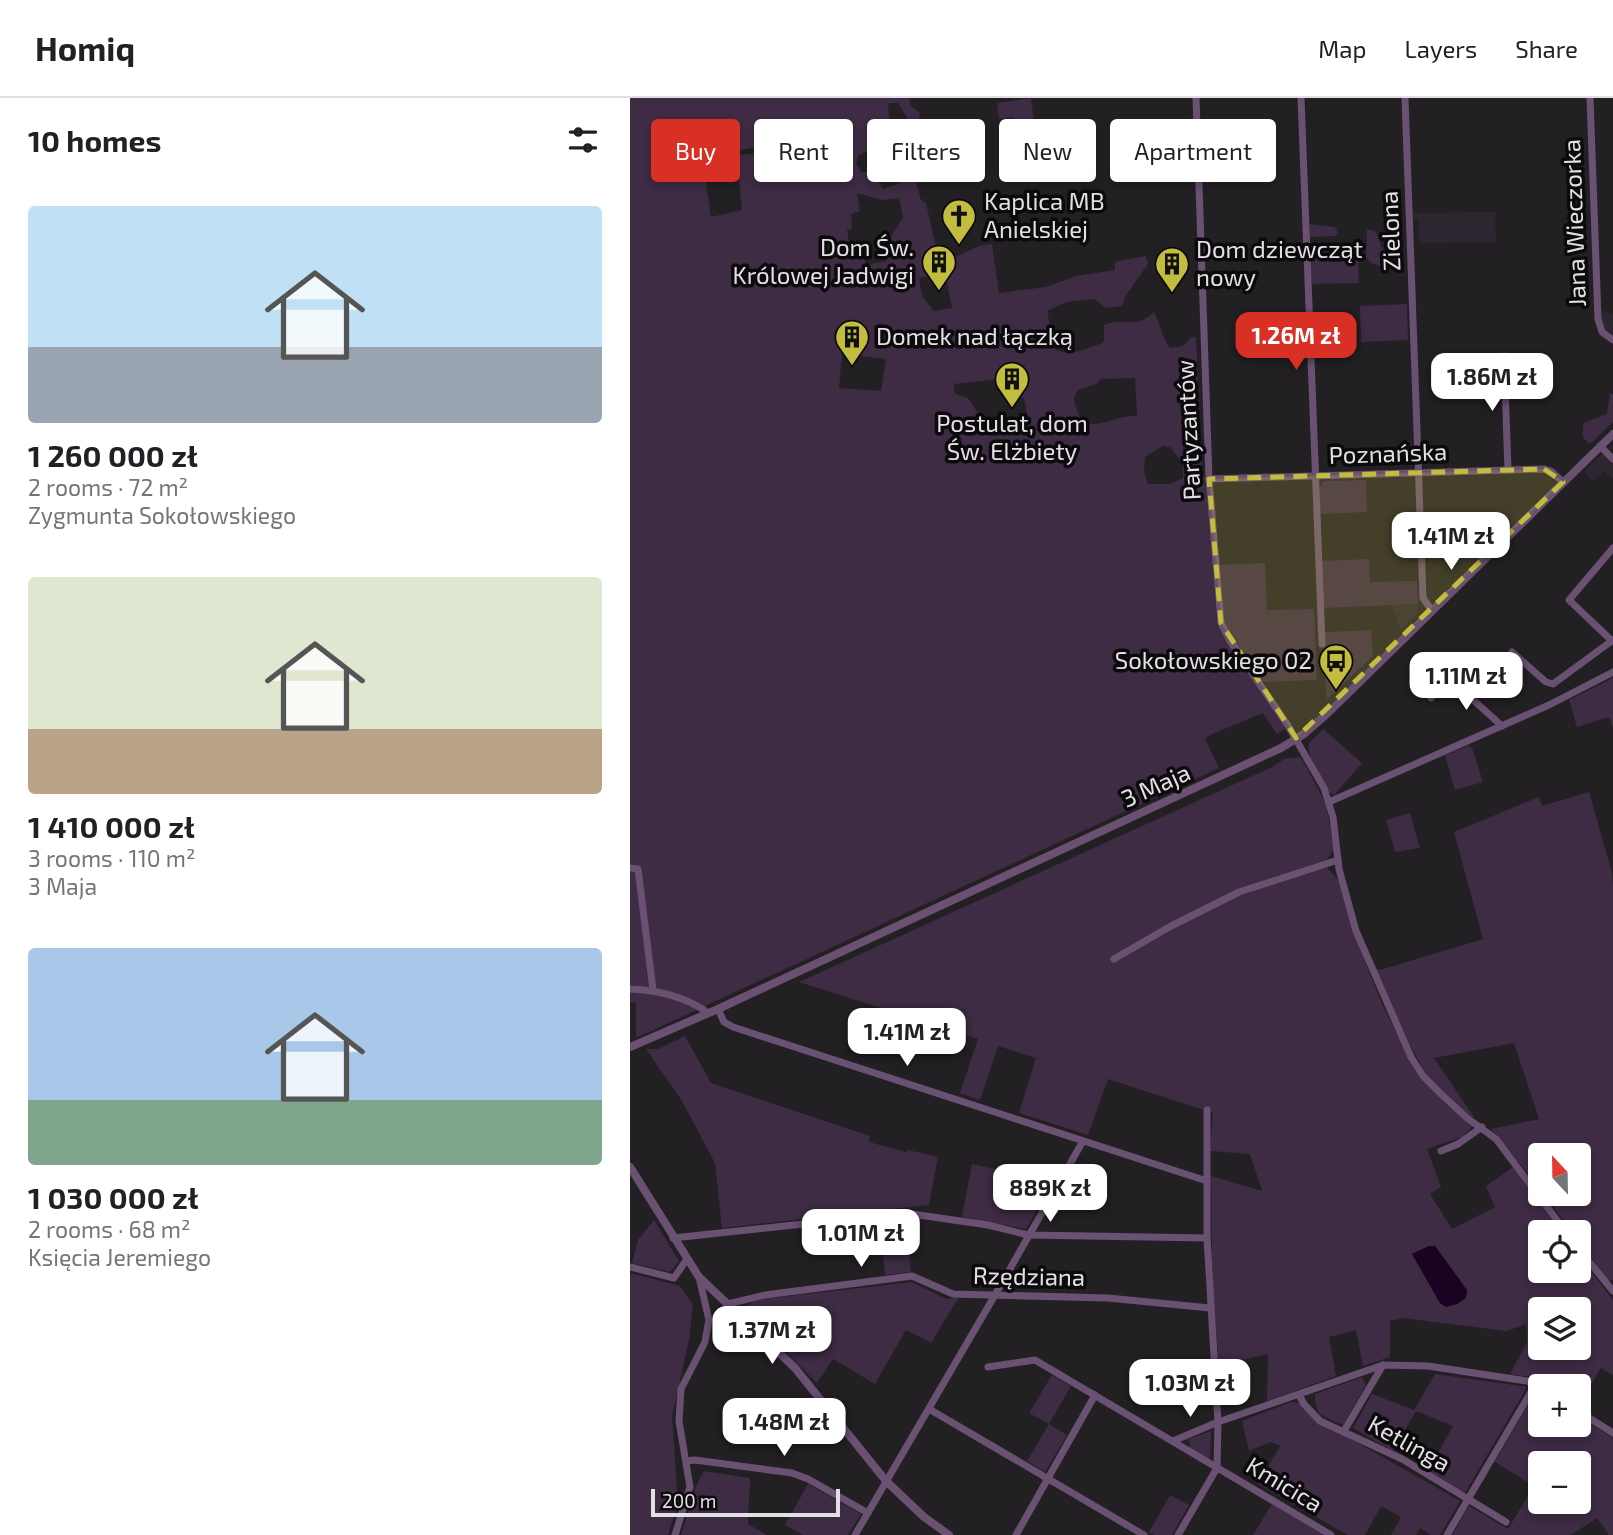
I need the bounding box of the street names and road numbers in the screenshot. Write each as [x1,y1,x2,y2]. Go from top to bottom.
street label: Jana Wieczorka [1556,139,1591,307]
street label: Zielona [1374,190,1405,272]
street label: Partyzantów [1169,359,1206,501]
street label: Poznańska [1328,436,1448,469]
street label: 3 Maja [1117,757,1194,813]
street label: Rzędziana [973,1260,1085,1291]
street label: Ketlinga [1364,1408,1456,1477]
street label: Kmicica [1241,1450,1328,1518]

